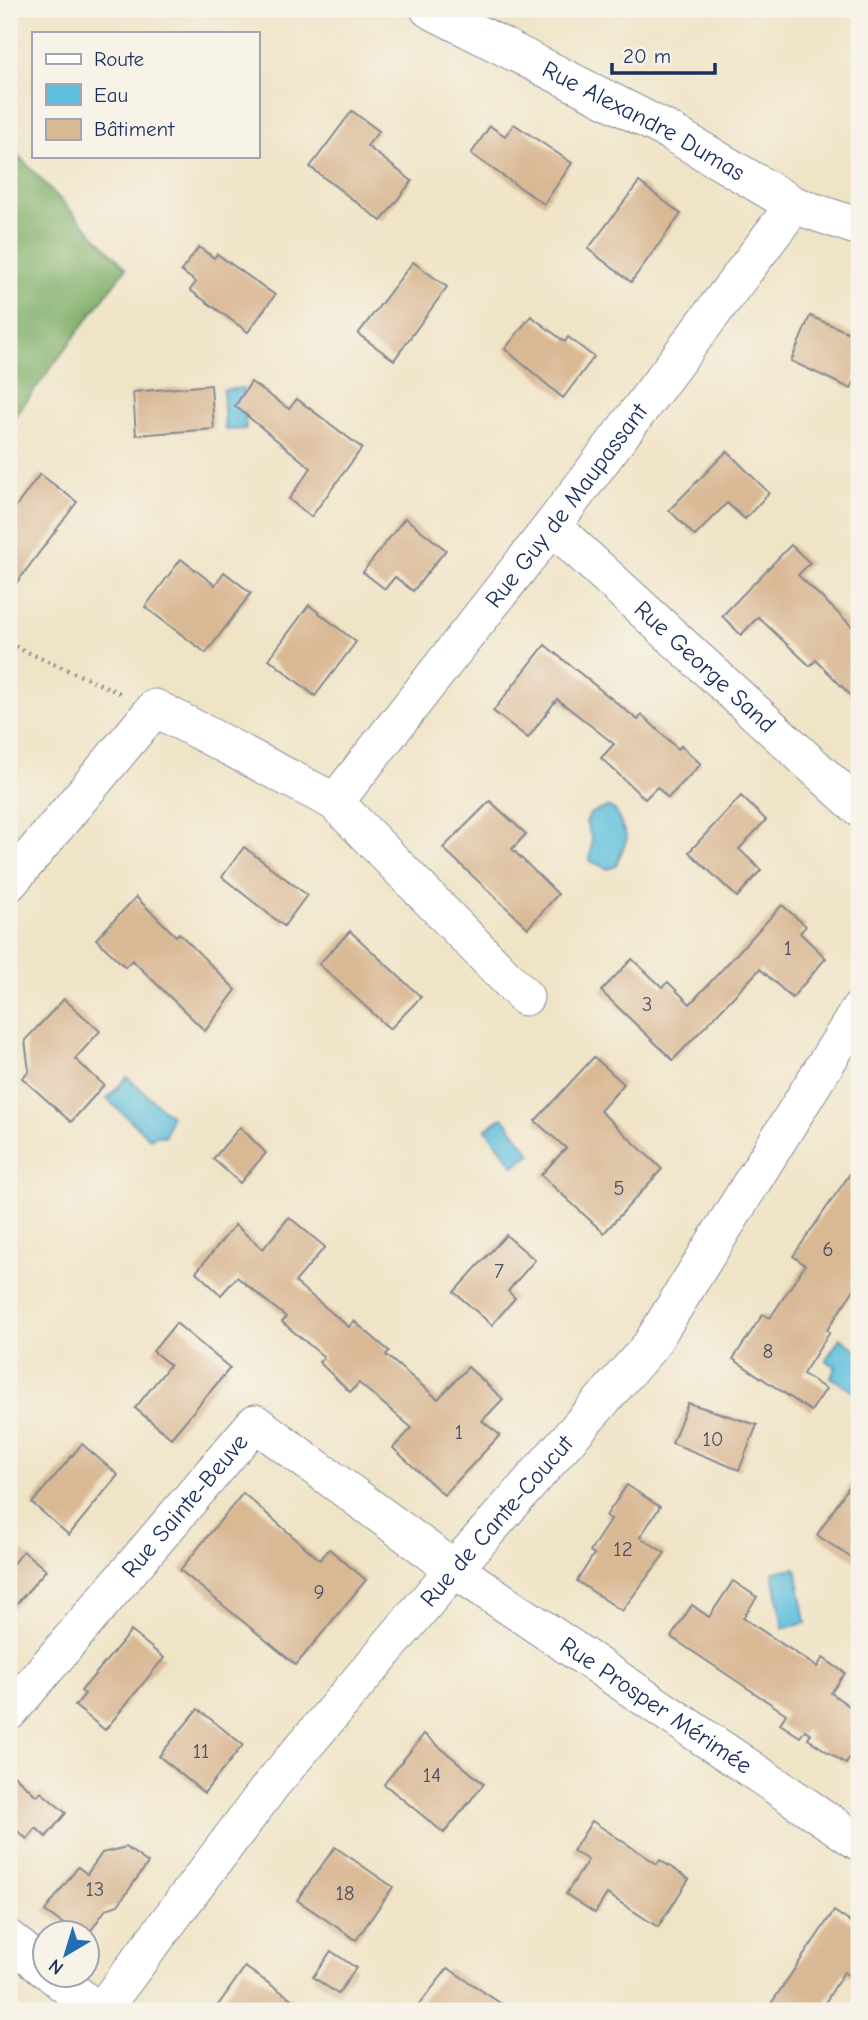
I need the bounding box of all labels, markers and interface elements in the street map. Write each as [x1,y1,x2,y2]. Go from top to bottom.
legend [32,32,259,158]
scale bar [612,32,716,76]
text: 20 m [623,44,671,68]
text: Route [94,47,144,71]
street label: Rue Alexandre Dumas [538,55,750,187]
text: Eau [94,83,128,107]
text: Bâtiment [94,117,175,141]
street label: Rue Guy de Maupassant [479,397,654,613]
street label: Rue George Sand [629,595,782,739]
house number: 1 [784,936,792,960]
house number: 3 [642,992,652,1016]
house number: 5 [613,1176,625,1200]
house number: 6 [822,1237,834,1261]
house number: 7 [494,1259,504,1283]
house number: 8 [763,1339,773,1363]
house number: 1 [455,1420,463,1444]
house number: 10 [702,1427,724,1451]
street label: Rue Sainte-Beuve [116,1428,254,1583]
street label: Rue de Cante-Coucut [414,1429,580,1612]
house number: 12 [613,1537,633,1561]
house number: 9 [313,1580,325,1604]
street label: Rue Prosper Mérimée [555,1631,757,1780]
house number: 11 [193,1739,209,1763]
house number: 14 [423,1763,441,1787]
house number: 13 [86,1877,104,1901]
house number: 18 [335,1881,355,1905]
north arrow [32,1918,102,1988]
text: N [44,1954,68,1979]

